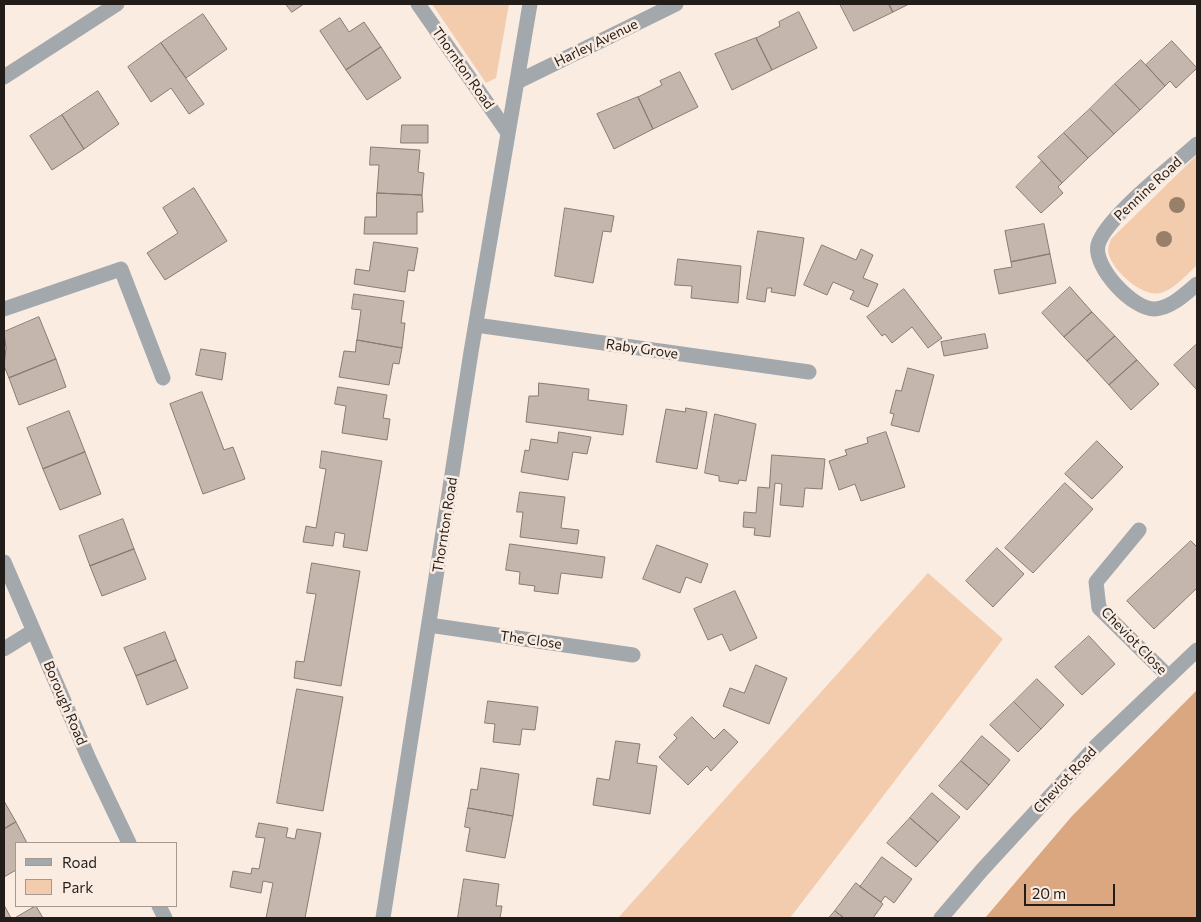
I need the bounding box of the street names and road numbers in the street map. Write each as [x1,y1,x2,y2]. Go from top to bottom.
street label: Harley Avenue [552,16,640,70]
street label: Thornton Road [428,24,498,112]
street label: Pennine Road [1111,153,1185,225]
street label: Raby Grove [605,336,679,362]
street label: Thornton Road [429,476,461,574]
street label: Cheviot Close [1098,604,1170,678]
street label: The Close [499,627,563,653]
street label: Borough Road [40,658,90,748]
street label: Cheviot Road [1030,743,1100,817]

